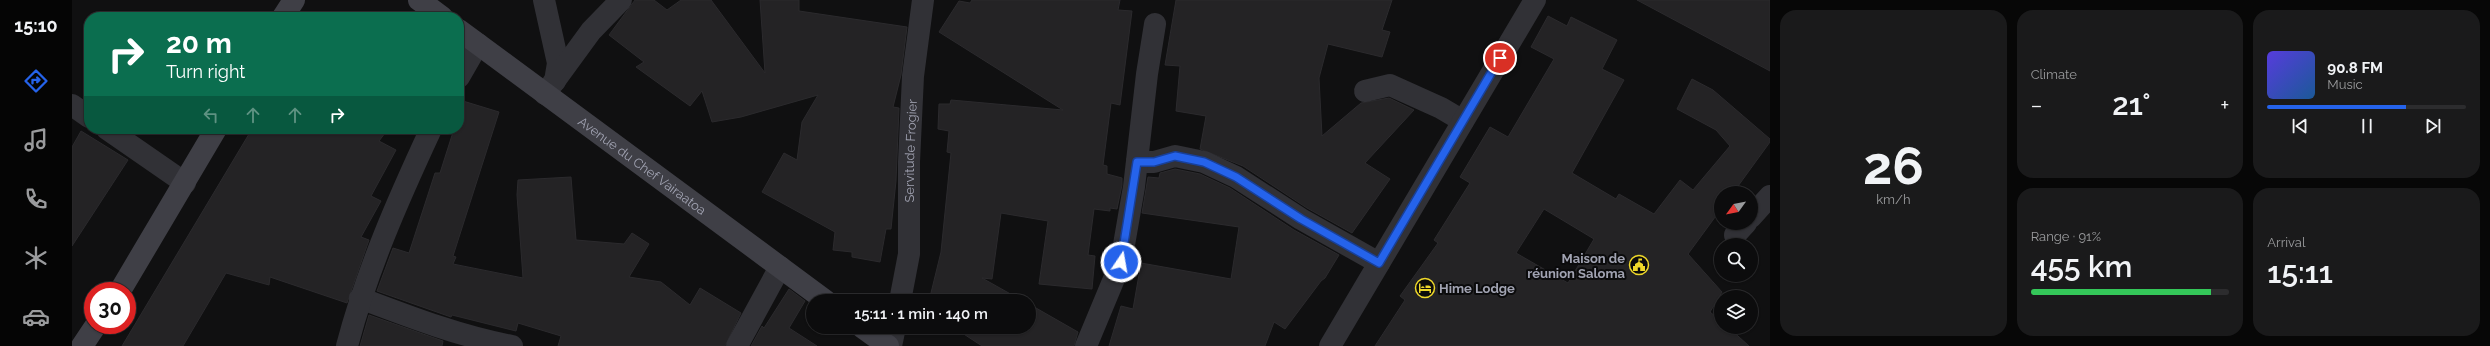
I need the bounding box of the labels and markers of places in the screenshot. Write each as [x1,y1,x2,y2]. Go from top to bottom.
pin [1483,41,1517,75]
place label: Maison de réunion Saloma [1527,251,1626,281]
public building icon: Maison de réunion Saloma [1628,254,1650,276]
hotel icon: Hime Lodge [1414,277,1436,299]
place label: Hime Lodge [1439,281,1515,296]

